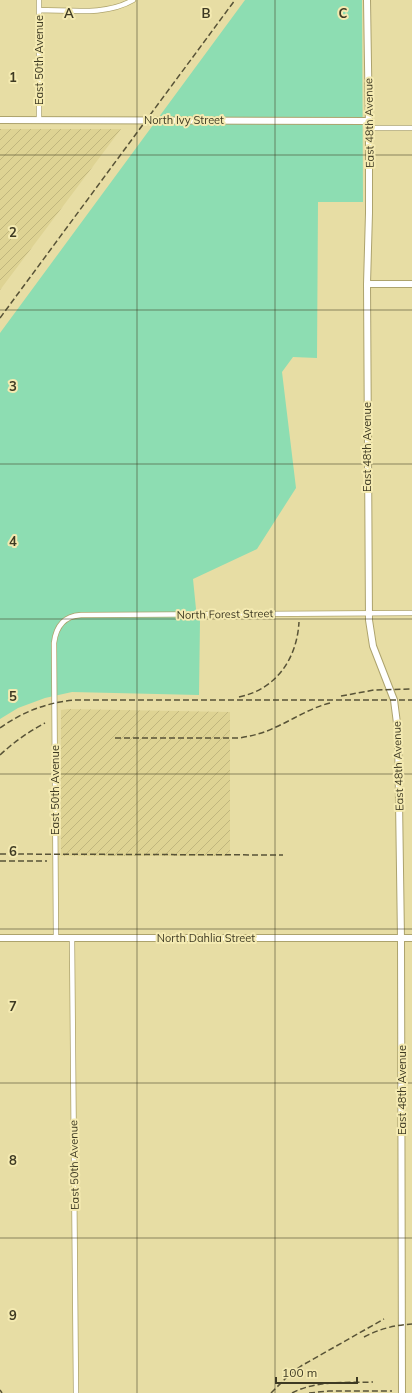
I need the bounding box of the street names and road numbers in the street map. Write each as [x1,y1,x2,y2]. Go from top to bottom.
street label: East 50th Avenue [32,15,46,105]
street label: East 48th Avenue [361,78,377,168]
street label: North Ivy Street [144,113,224,127]
street label: East 48th Avenue [360,402,374,492]
street label: North Forest Street [177,606,274,622]
street label: East 48th Avenue [389,721,407,811]
street label: East 50th Avenue [48,745,62,835]
street label: North Dahlia Street [157,931,255,945]
street label: East 48th Avenue [395,1045,409,1135]
street label: East 50th Avenue [66,1120,82,1210]

